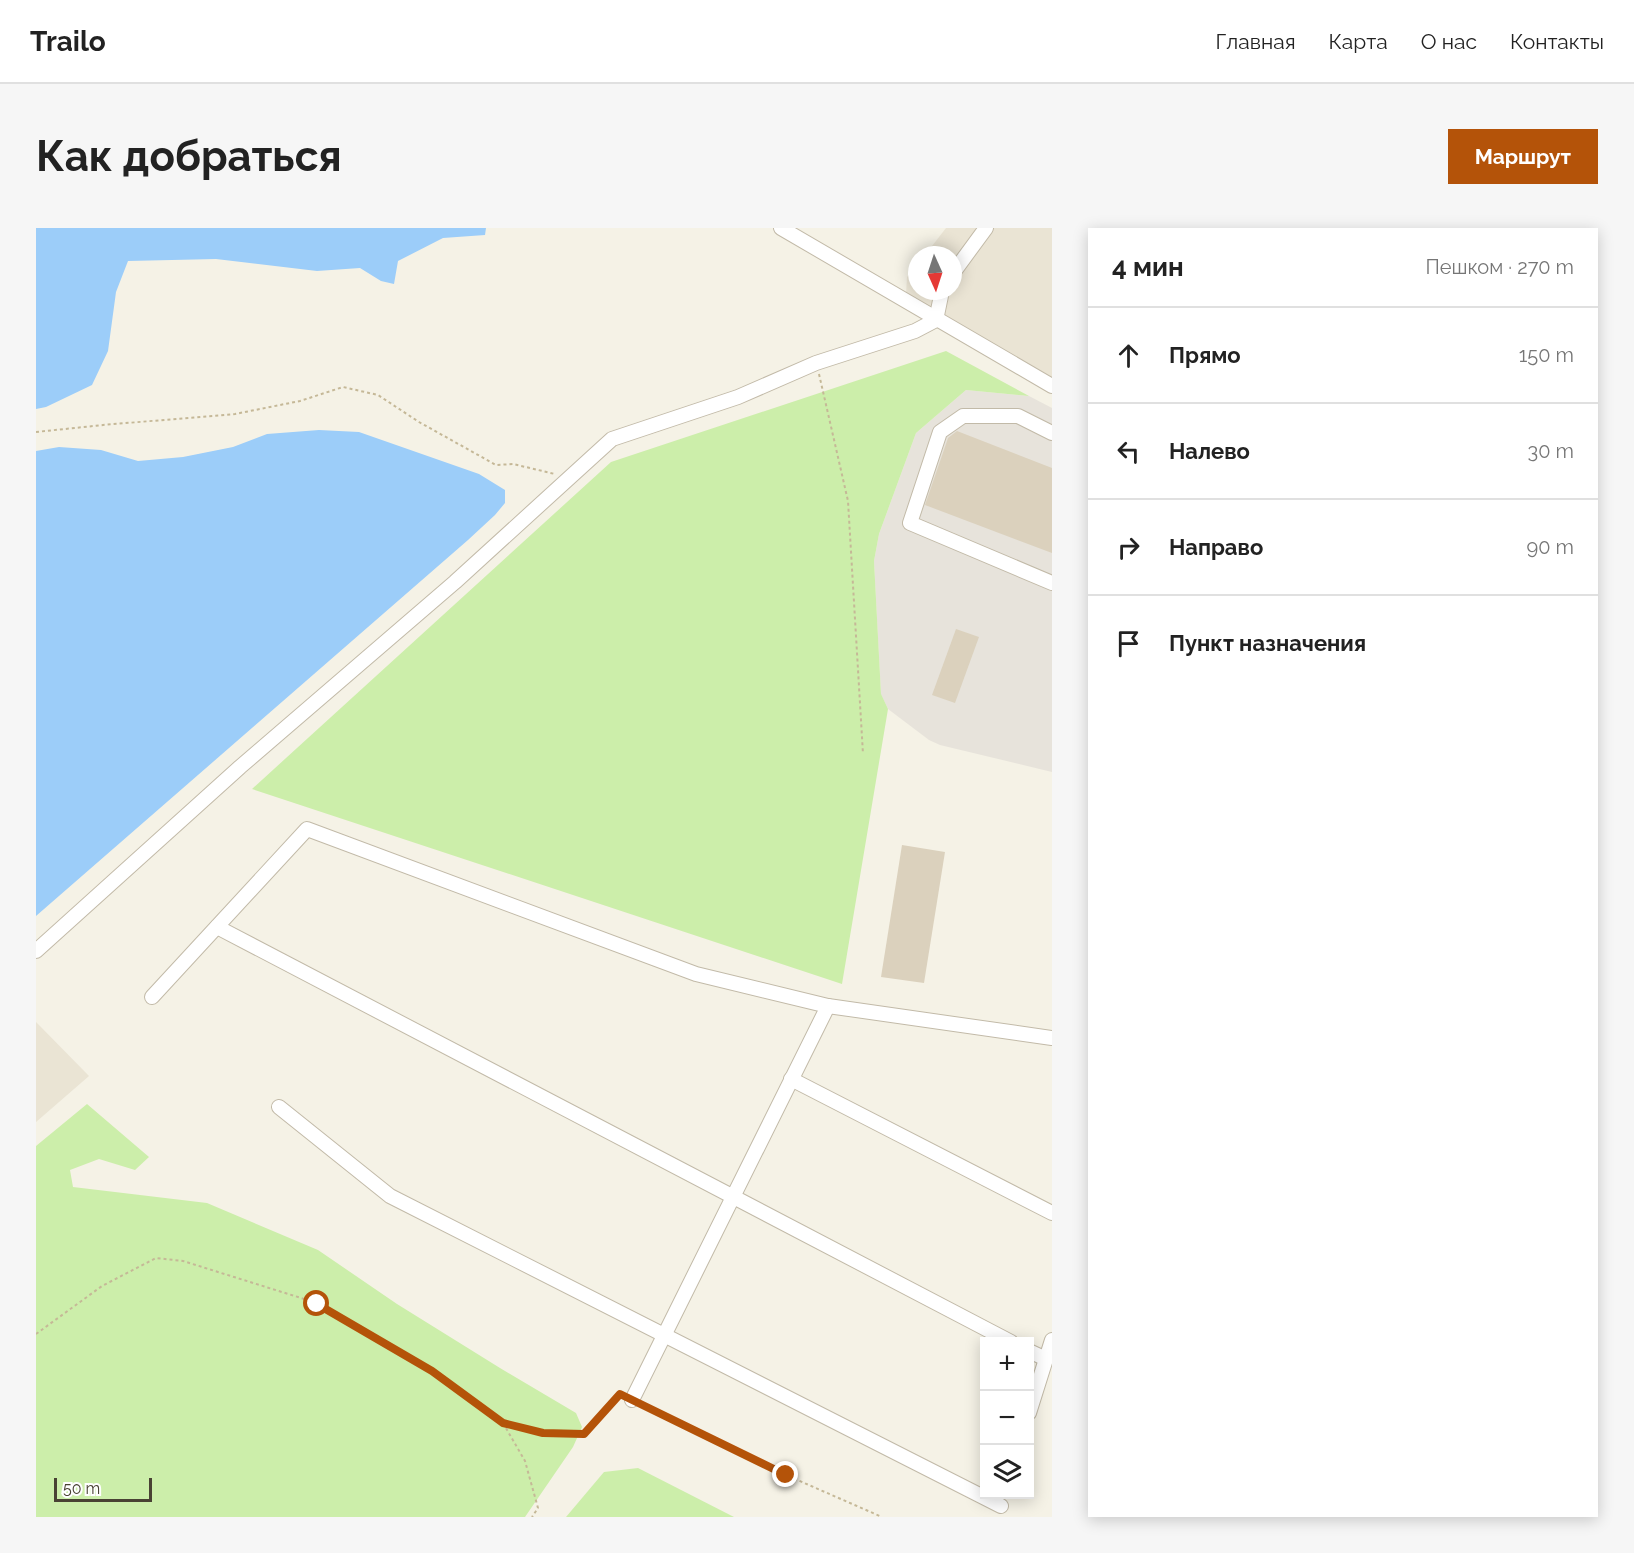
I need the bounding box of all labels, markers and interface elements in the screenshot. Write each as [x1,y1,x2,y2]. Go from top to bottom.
text: Trailo [30,25,106,58]
text: Главная [1216,29,1296,54]
text: Карта [1329,29,1388,54]
text: О нас [1421,29,1477,54]
text: Контакты [1510,29,1604,54]
button: Маршрут [1448,129,1598,184]
text: Как добраться [36,132,342,181]
north arrow [908,246,962,300]
text: 4 мин [1112,252,1184,282]
text: Пешком · 270 m [1426,255,1574,279]
icon: ahead [1112,339,1145,372]
text: Прямо [1169,342,1241,368]
text: 150 m [1519,343,1574,367]
icon: left [1112,435,1145,468]
text: Налево [1169,438,1250,464]
text: 30 m [1528,439,1574,463]
icon: right [1112,531,1145,564]
text: Направо [1169,534,1263,560]
text: 90 m [1527,535,1574,559]
icon: arrive [1112,627,1145,660]
text: Пункт назначения [1169,630,1366,656]
route start [303,1290,329,1316]
map controls [980,1337,1034,1499]
button: + [980,1337,1034,1391]
button: − [980,1391,1034,1445]
button: layers [980,1445,1034,1499]
route end [772,1461,798,1487]
scale bar [54,1475,152,1502]
text: 50 m [63,1479,100,1498]

